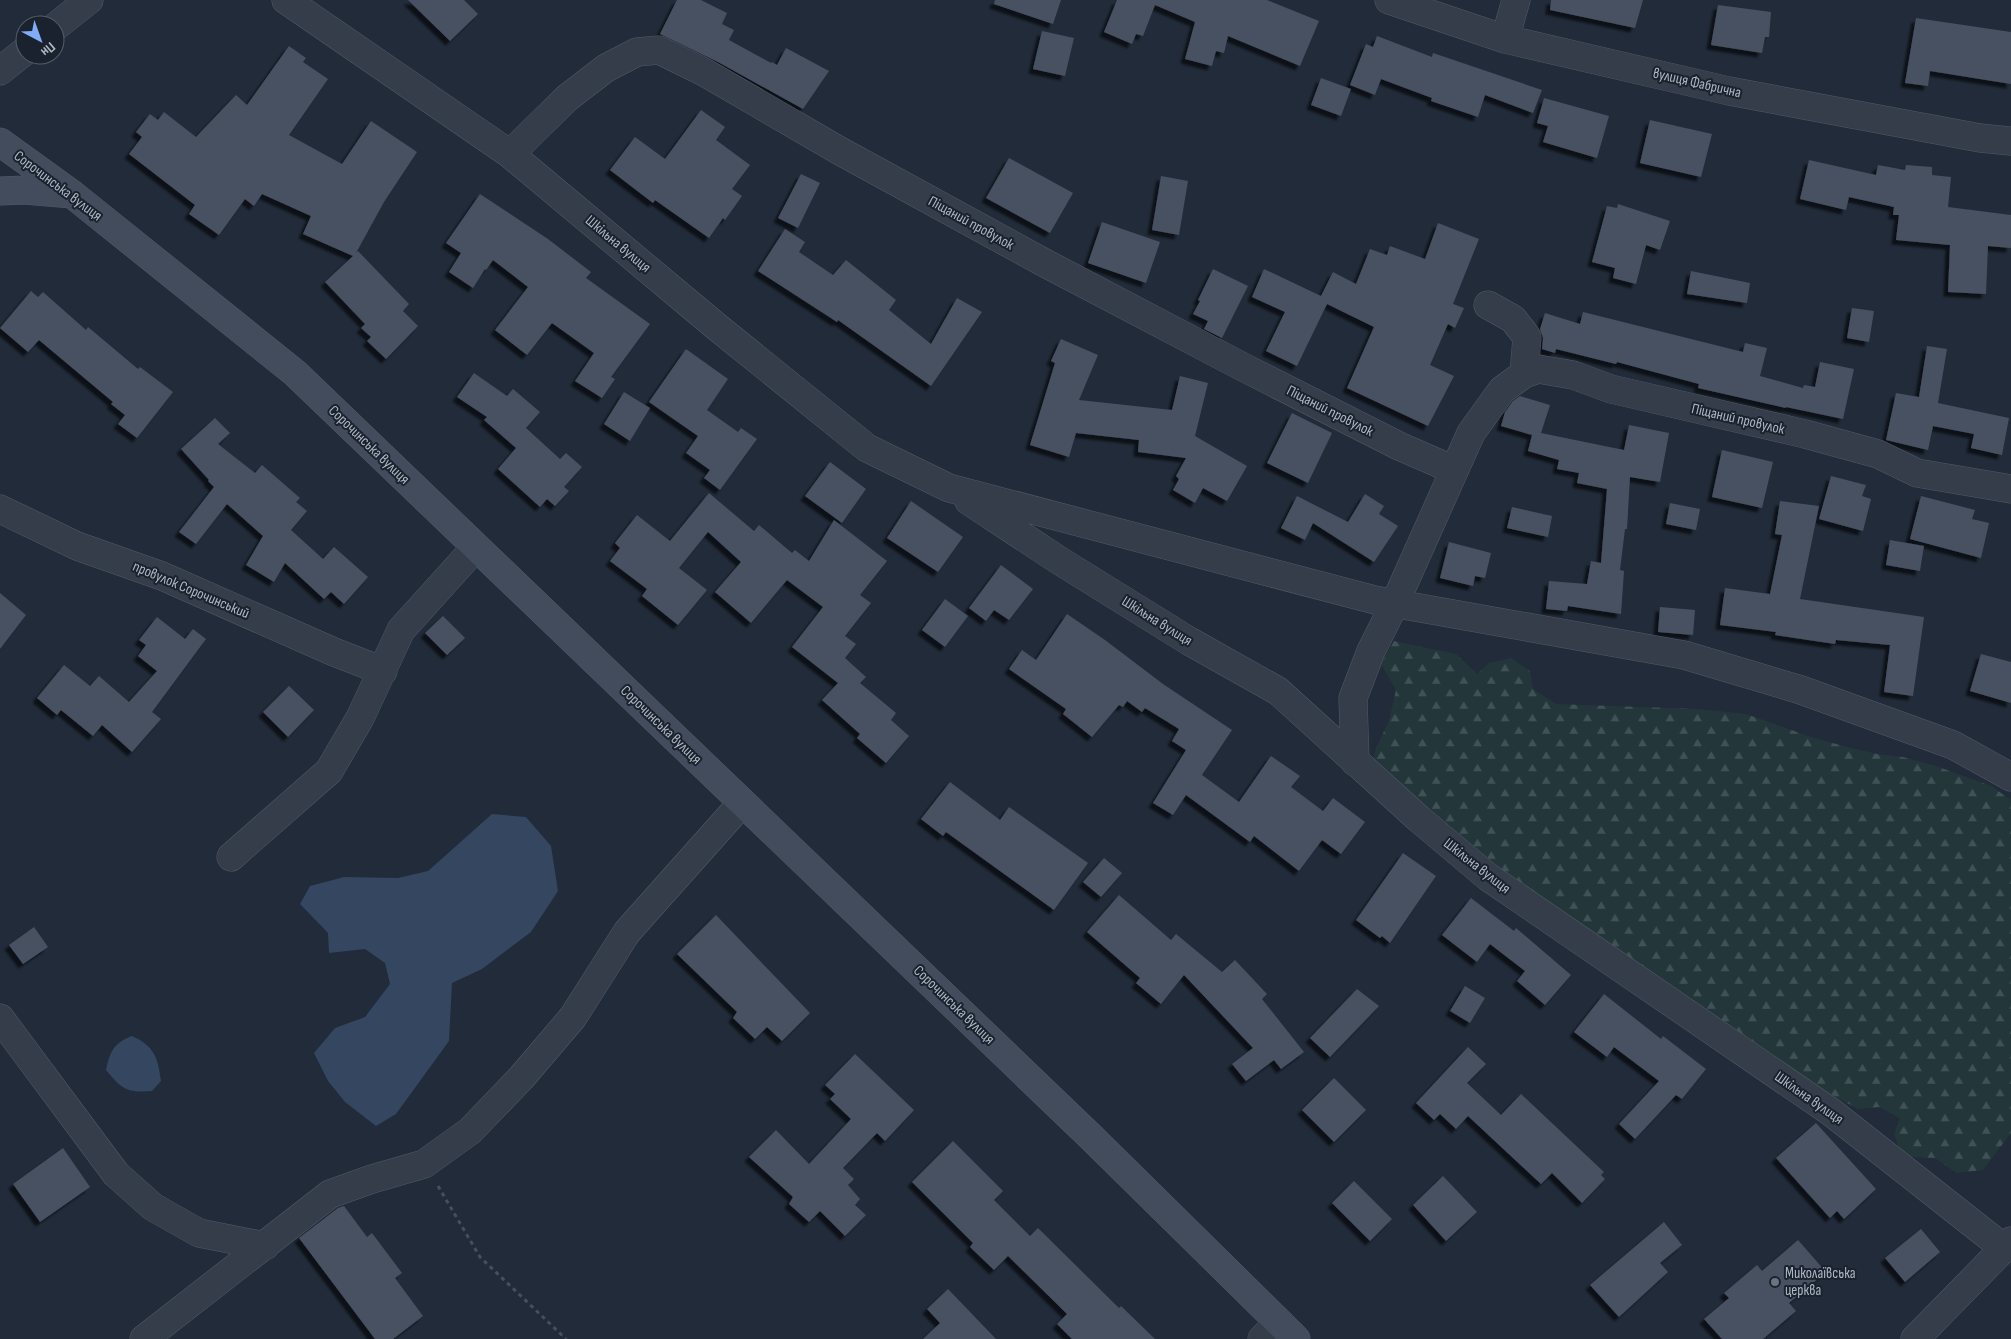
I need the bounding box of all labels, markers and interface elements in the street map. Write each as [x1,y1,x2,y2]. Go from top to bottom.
north arrow [15,15,65,65]
text: Пн [38,39,59,60]
street label: вулиця Фабрична [1651,64,1743,102]
street label: Сорочинська вулиця [10,147,106,225]
street label: Піщаний провулок [925,192,1017,254]
street label: Шкільна вулиця [581,211,655,277]
street label: Піщаний провулок [1283,381,1377,441]
street label: Піщаний провулок [1690,399,1787,439]
street label: Сорочинська вулиця [324,401,414,489]
street label: провулок Сорочинський [130,557,252,623]
street label: Шкільна вулиця [1118,592,1196,650]
street label: Сорочинська вулиця [616,681,706,769]
street label: Шкільна вулиця [1440,834,1514,898]
street label: Сорочинська вулиця [909,961,999,1049]
street label: Шкільна вулиця [1771,1067,1847,1129]
place label: Миколаївська церква [1785,1264,1856,1300]
marker: Миколаївська церква [1769,1276,1781,1288]

